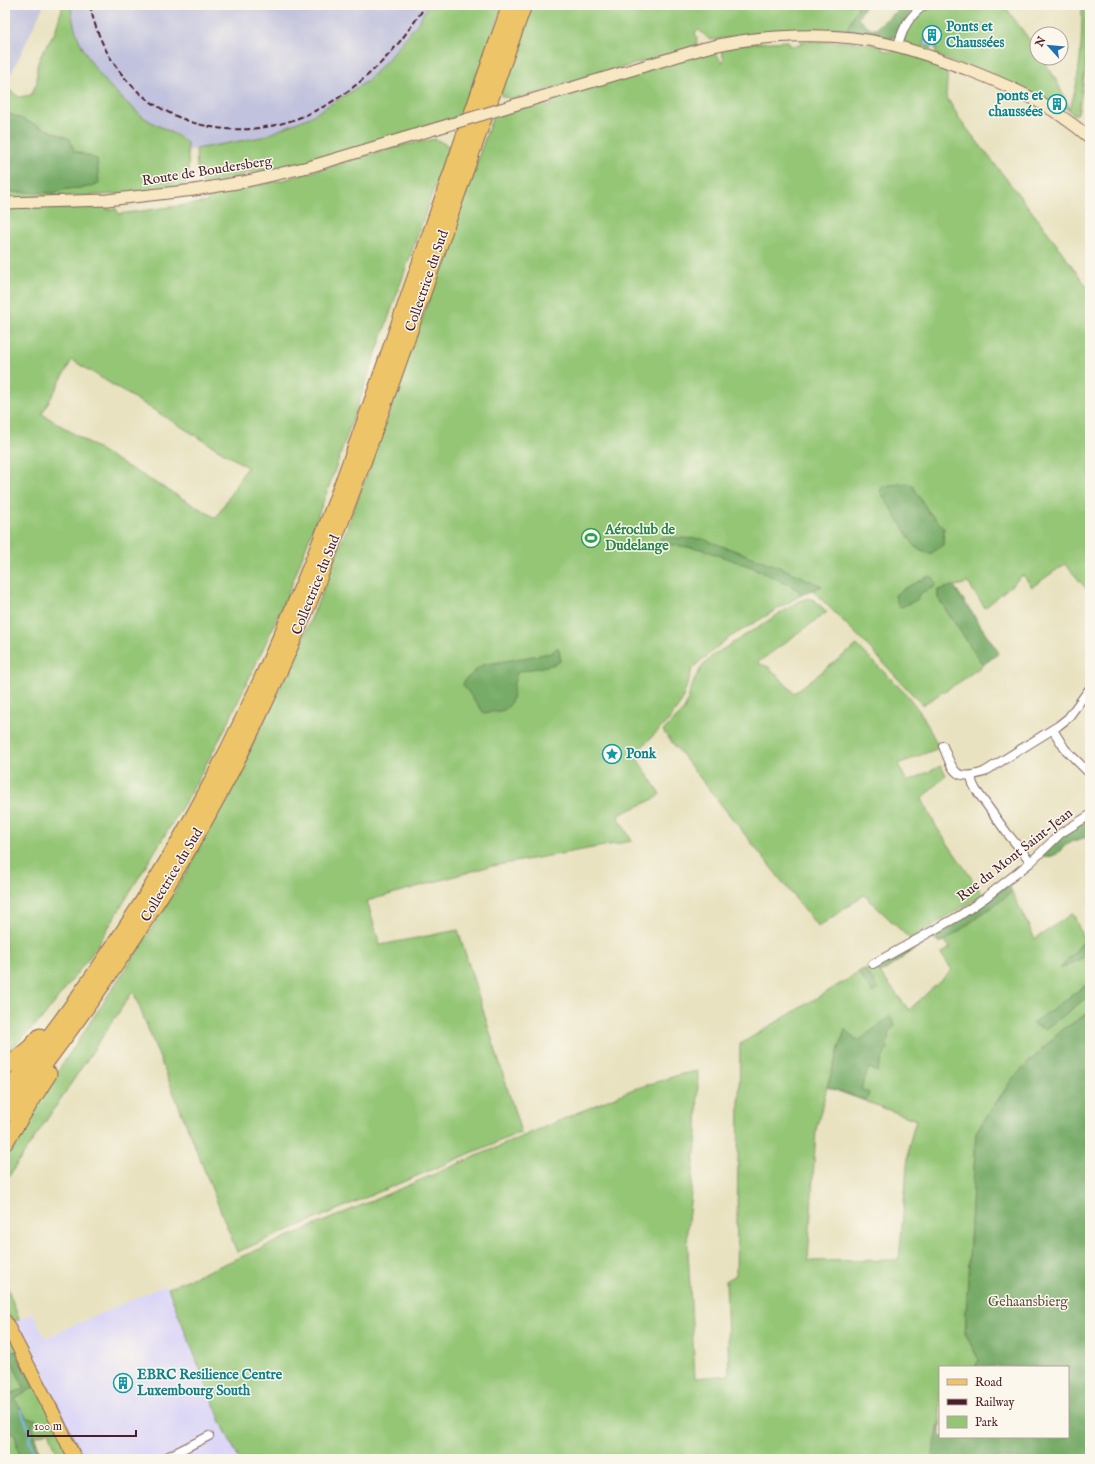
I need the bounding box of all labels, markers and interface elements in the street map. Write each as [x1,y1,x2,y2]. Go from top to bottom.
place label: Ponts et Chaussées [946,18,1004,52]
building icon: Ponts et Chaussées [921,24,943,46]
north arrow [1029,26,1069,66]
text: N [1032,34,1050,50]
place label: ponts et chaussées [989,87,1043,121]
building icon: ponts et chaussées [1046,93,1068,115]
street label: Route de Boudersberg [141,152,274,190]
street label: Collectrice du Sud [401,227,453,334]
place label: Aéroclub de Dudelange [604,521,676,555]
sports icon: Aéroclub de Dudelange [580,527,602,549]
street label: Collectrice du Sud [288,532,344,638]
place icon: Ponk [601,743,623,765]
place label: Ponk [626,745,657,763]
street label: Rue du Mont Saint-Jean [954,804,1077,906]
street label: Collectrice du Sud [137,824,207,925]
park label: Gehaansbierg [988,1293,1068,1311]
place label: EBRC Resilience Centre Luxembourg South [137,1366,283,1400]
legend [939,1366,1069,1438]
building icon: EBRC Resilience Centre Luxembourg South [112,1372,134,1394]
text: Road [975,1375,1003,1390]
text: Railway [975,1395,1014,1410]
scale bar [28,1412,136,1438]
text: Park [975,1415,998,1430]
text: 100 m [34,1419,62,1434]

